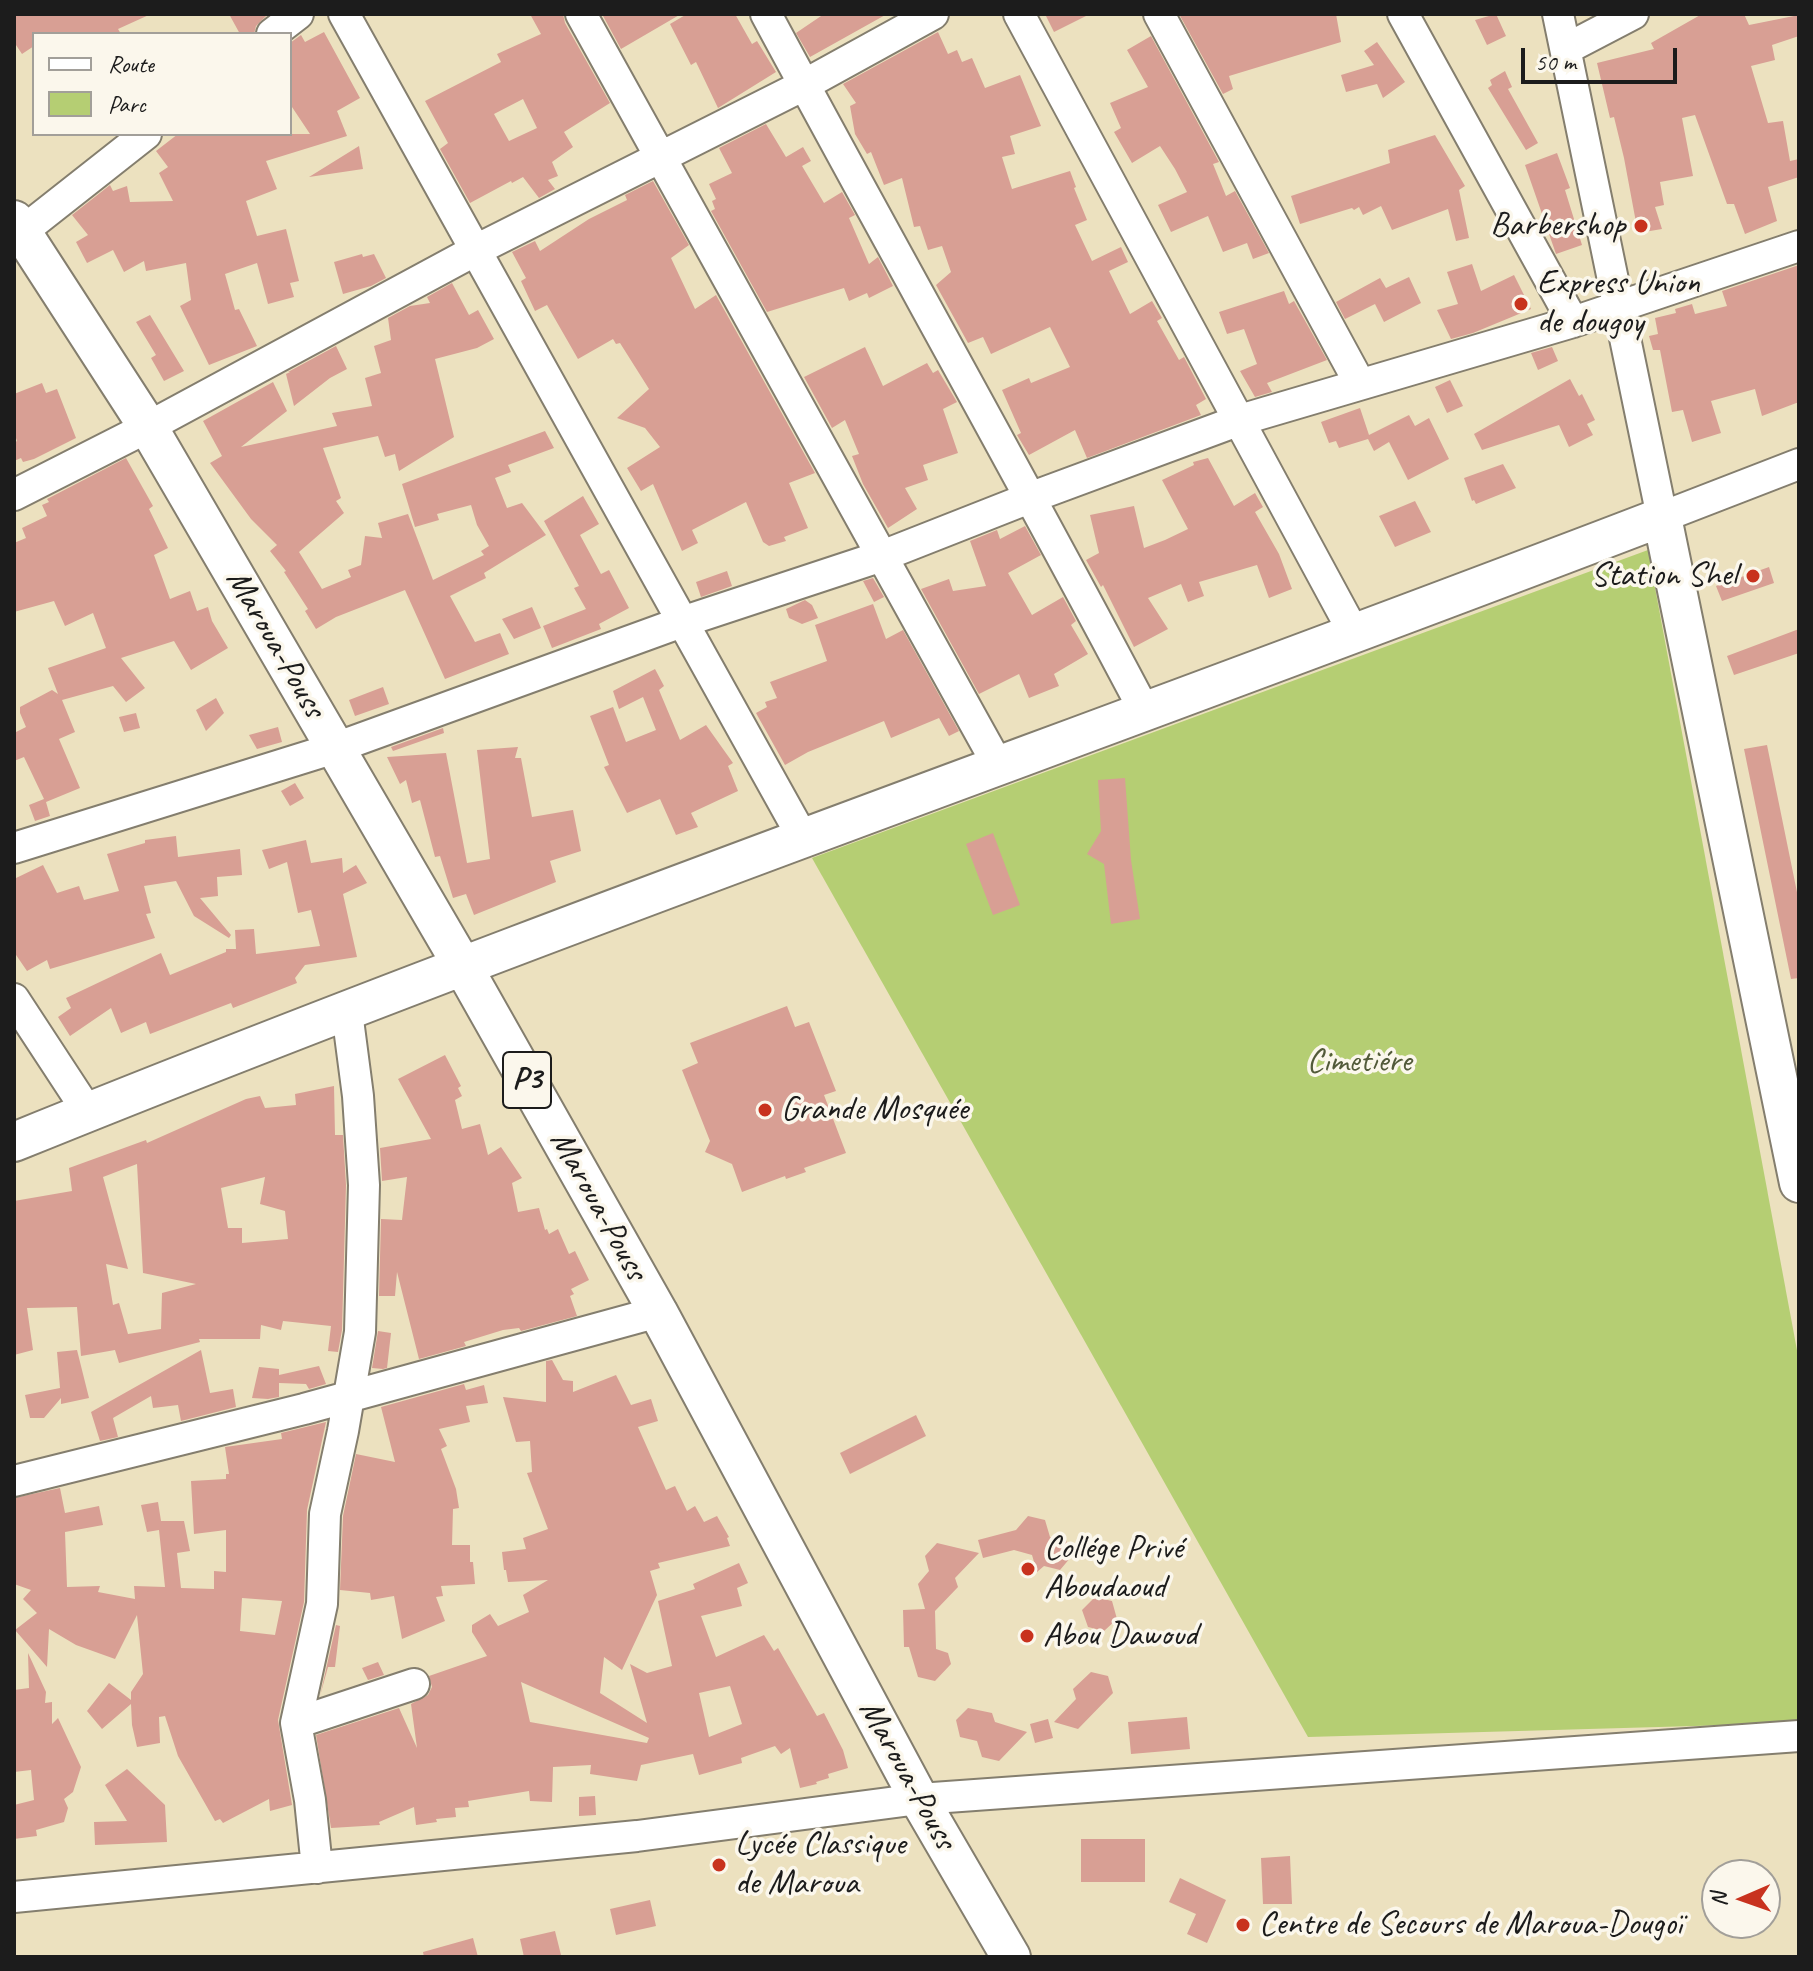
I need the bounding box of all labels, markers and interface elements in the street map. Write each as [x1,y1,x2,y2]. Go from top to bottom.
legend [32,32,292,136]
scale bar [1525,32,1681,82]
text: 50 m [1535,47,1576,77]
text: Route [108,49,154,79]
text: Parc [108,89,146,119]
place label: Barbershop [1490,206,1625,246]
marker: Barbershop [1632,217,1650,235]
place label: Express Union de dougoy [1537,264,1700,344]
marker: Express Union de dougoy [1512,295,1530,313]
place label: Station Shel [1591,556,1737,596]
street label: Maroua-Pouss [216,563,334,725]
marker: Station Shel [1744,567,1762,585]
park label: Cimetiére [1307,1042,1411,1082]
road number: P3 [503,1052,551,1108]
place label: Grande Mosquée [781,1090,968,1130]
marker: Grande Mosquée [756,1101,774,1119]
street label: Maroua-Pouss [540,1124,656,1288]
place label: Collége Privé Aboudaoud [1044,1529,1183,1608]
marker: Collége Privé Aboudaoud [1019,1560,1037,1578]
place label: Abou Dawoud [1043,1616,1197,1656]
marker: Abou Dawoud [1018,1627,1036,1645]
street label: Maroua-Pouss [849,1693,965,1857]
place label: Lycée Classique de Maroua [735,1825,905,1904]
marker: Lycée Classique de Maroua [710,1856,728,1874]
north arrow [1701,1859,1781,1939]
text: N [1705,1892,1733,1907]
place label: Centre de Secours de Maroua-Dougoï [1259,1905,1682,1945]
marker: Centre de Secours de Maroua-Dougoï [1234,1916,1252,1934]

